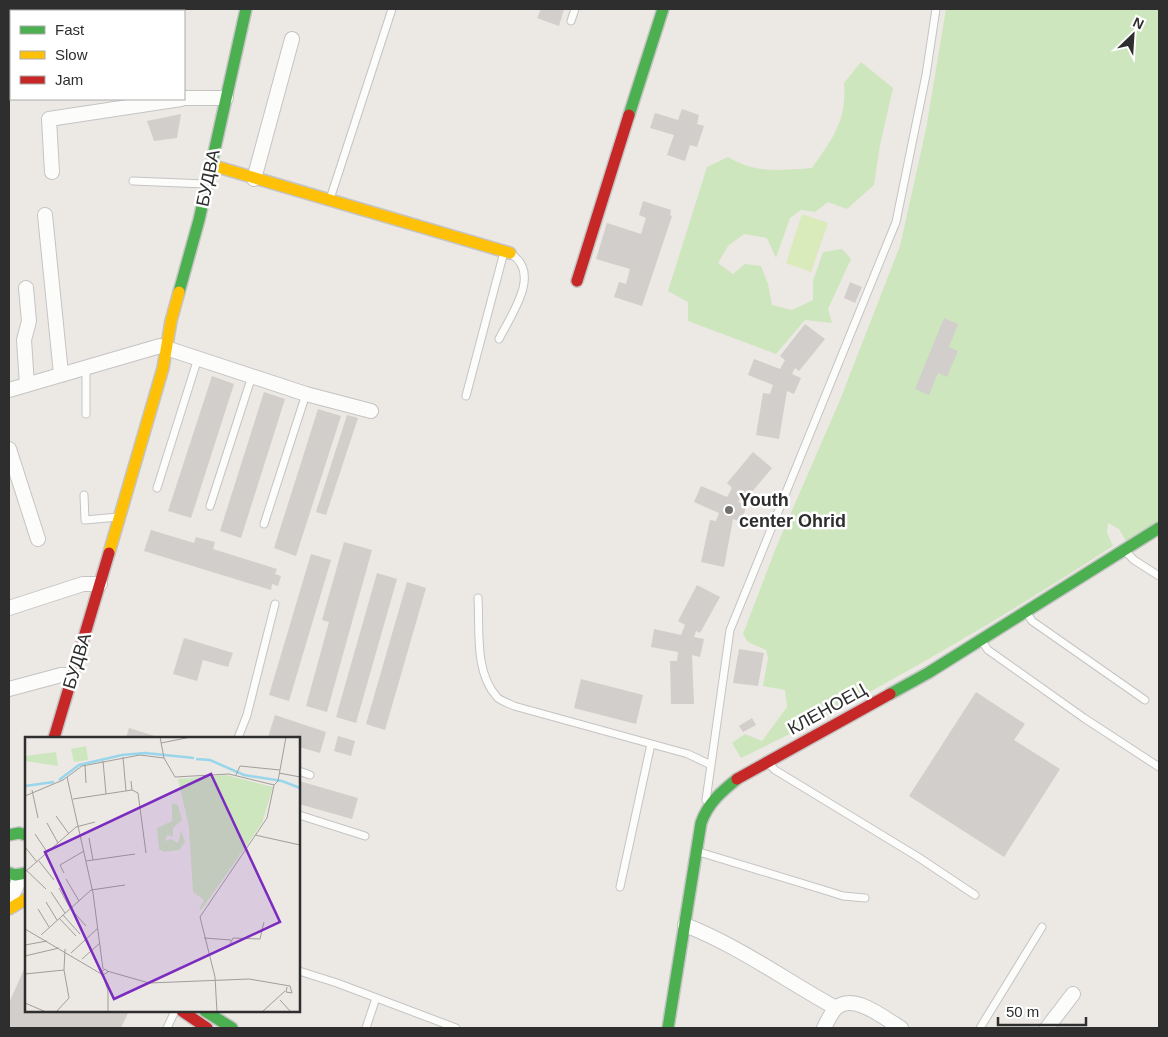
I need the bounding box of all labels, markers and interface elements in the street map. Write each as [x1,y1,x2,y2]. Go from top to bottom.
legend [10,10,185,100]
north arrow [1108,10,1158,60]
text: N [1131,14,1146,33]
text: Fast [55,21,85,38]
text: Slow [55,46,88,63]
text: Jam [55,71,83,88]
street label: БУДВА [192,148,224,208]
place label: Youth center Ohrid [739,490,846,531]
marker: Youth center Ohrid [723,504,735,516]
street label: БУДВА [59,631,95,691]
street label: КЛЕНОЕЦ [784,679,870,739]
inset map [25,737,300,1012]
scale bar [998,994,1086,1026]
text: 50 m [1006,1003,1039,1020]

